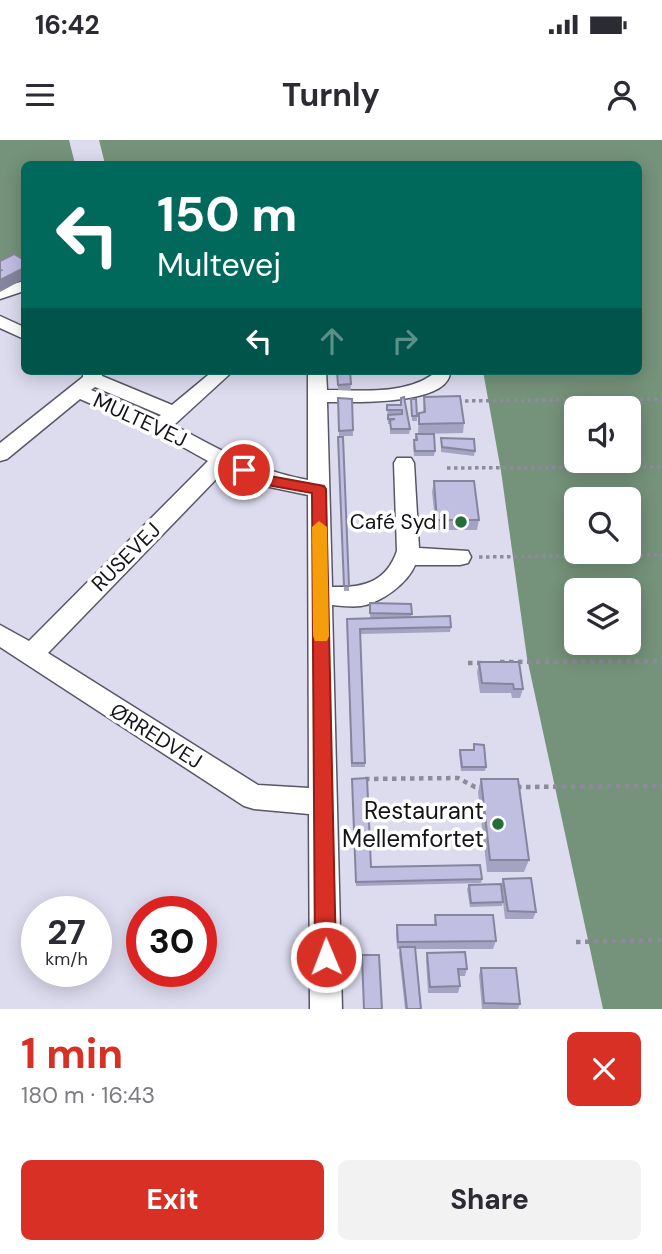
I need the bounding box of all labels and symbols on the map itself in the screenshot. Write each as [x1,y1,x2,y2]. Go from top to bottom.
street label: MULTEVEJ [89,386,191,454]
pin [214,440,274,500]
place label: Café Syd I [350,508,447,536]
marker: Café Syd I [453,514,469,530]
street label: RUSEVEJ [85,516,167,598]
street label: ØRREDVEJ [105,697,207,775]
place label: Restaurant Mellemfortet [342,795,484,854]
marker: Restaurant Mellemfortet [490,816,506,832]
speed limit sign: 30 [126,896,217,987]
position arrow [289,920,363,994]

